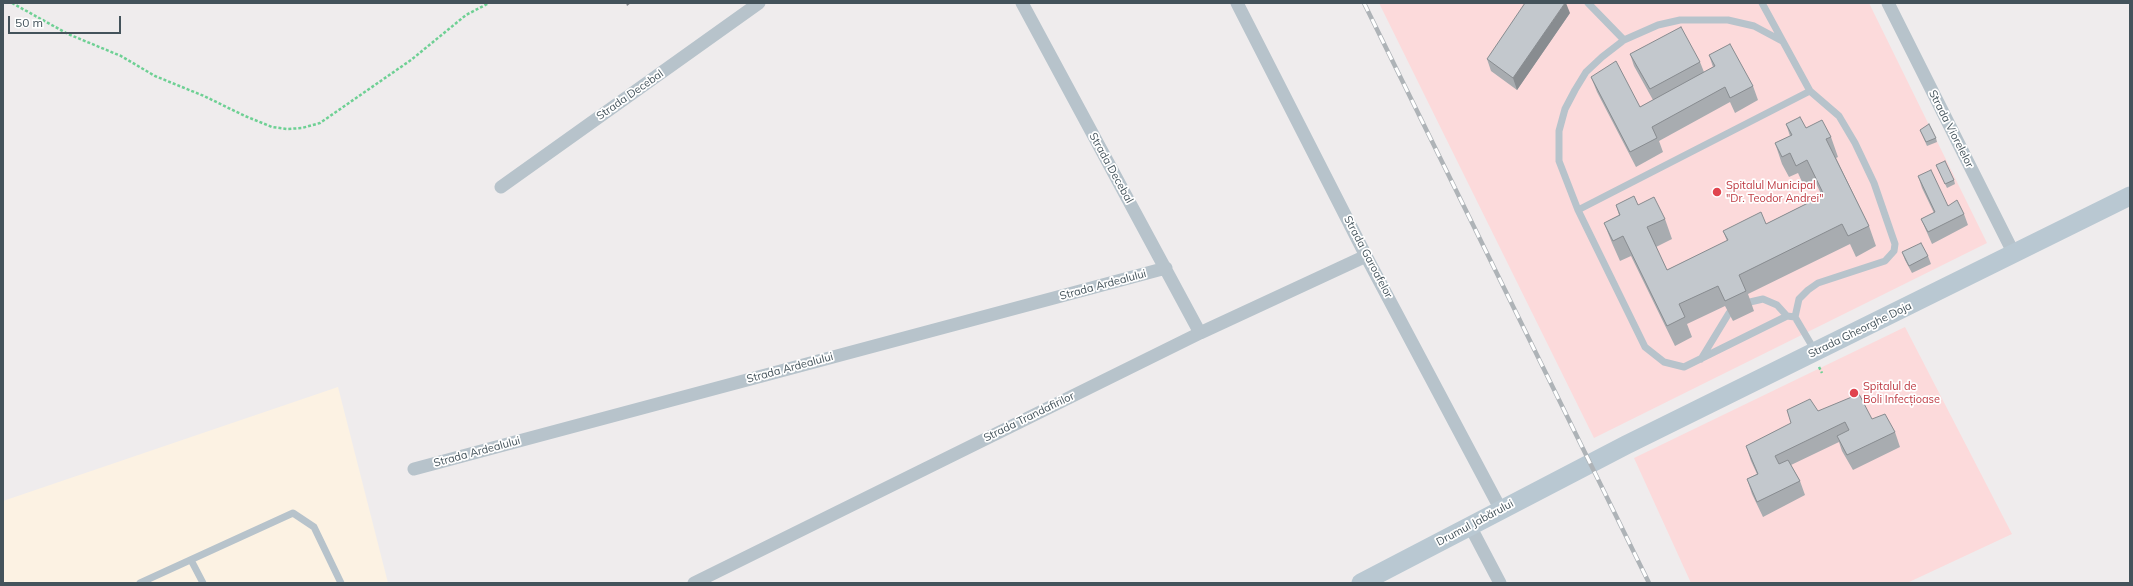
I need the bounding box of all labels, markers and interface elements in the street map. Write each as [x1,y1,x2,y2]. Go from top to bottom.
scale bar [10,8,123,34]
text: 50 m [15,15,43,30]
street label: Strada Decebal [594,67,666,123]
street label: Strada Viorelelor [1926,88,1976,170]
street label: Strada Decebal [1086,130,1136,206]
place label: Spitalul Municipal "Dr. Teodor Andrei" [1726,179,1823,205]
marker: Spitalul Municipal "Dr. Teodor Andrei" [1711,186,1723,198]
street label: Strada Garoafelor [1341,214,1395,300]
street label: Strada Ardealului [1058,267,1148,303]
street label: Strada Gheorghe Doja [1806,299,1914,361]
street label: Strada Ardealului [745,350,835,386]
place label: Spitalul de Boli Infecțioase [1863,380,1940,406]
marker: Spitalul de Boli Infecțioase [1848,387,1860,399]
street label: Strada Trandafirilor [982,389,1076,445]
street label: Strada Ardealului [432,434,522,470]
street label: Drumul Jabărului [1434,497,1516,549]

